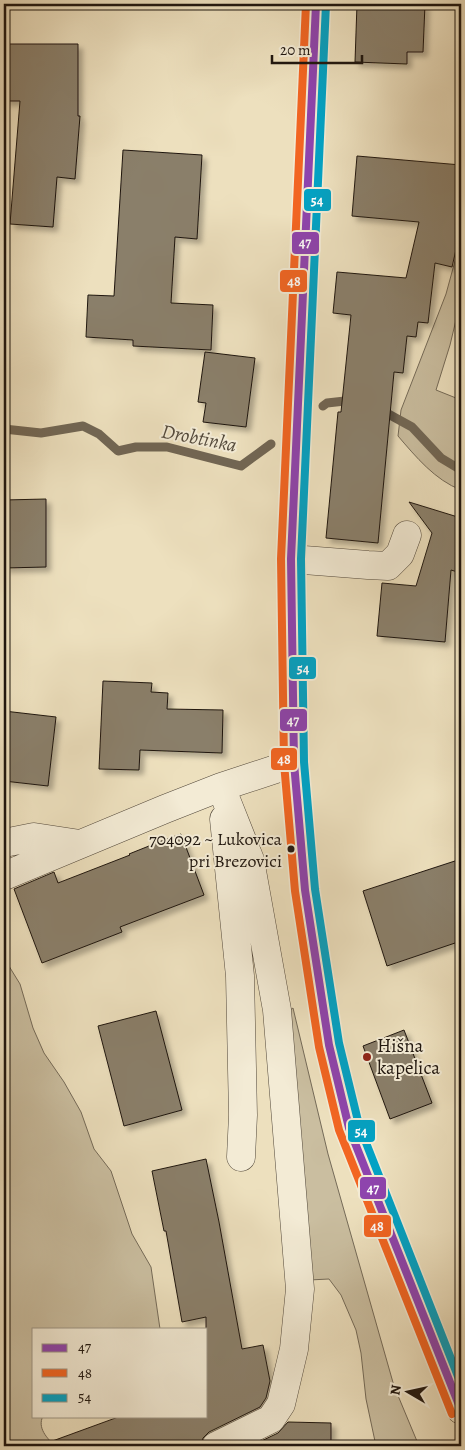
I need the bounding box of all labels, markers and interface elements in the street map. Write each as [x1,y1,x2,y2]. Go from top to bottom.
scale bar [272,32,362,64]
text: 20 m [280,40,311,60]
line badge: 54 [303,188,332,212]
text: 54 [311,191,324,210]
line badge: 47 [291,231,320,255]
text: 47 [299,233,311,252]
line badge: 48 [279,269,308,293]
text: 48 [287,272,301,291]
water label: Drobtinka [159,417,239,459]
line badge: 54 [288,656,317,680]
text: 54 [297,659,310,678]
line badge: 47 [279,708,308,732]
text: 47 [287,711,299,730]
line badge: 48 [270,747,298,771]
text: 48 [277,750,291,769]
place label: 704092 ~ Lukovica pri Brezovici [149,827,283,873]
marker: 704092 ~ Lukovica pri Brezovici [286,844,296,854]
place label: Hišna kapelica [377,1033,440,1081]
marker: Hišna kapelica [361,1051,373,1063]
line badge: 54 [347,1119,376,1143]
text: 54 [355,1122,368,1141]
line badge: 47 [359,1176,387,1200]
text: 47 [367,1179,379,1198]
line badge: 48 [363,1214,392,1238]
text: 48 [370,1217,384,1236]
legend [32,1328,208,1418]
text: 47 [78,1337,92,1357]
text: 48 [78,1363,92,1383]
north arrow [382,1368,432,1418]
text: N [385,1384,406,1397]
text: 54 [78,1387,91,1407]

